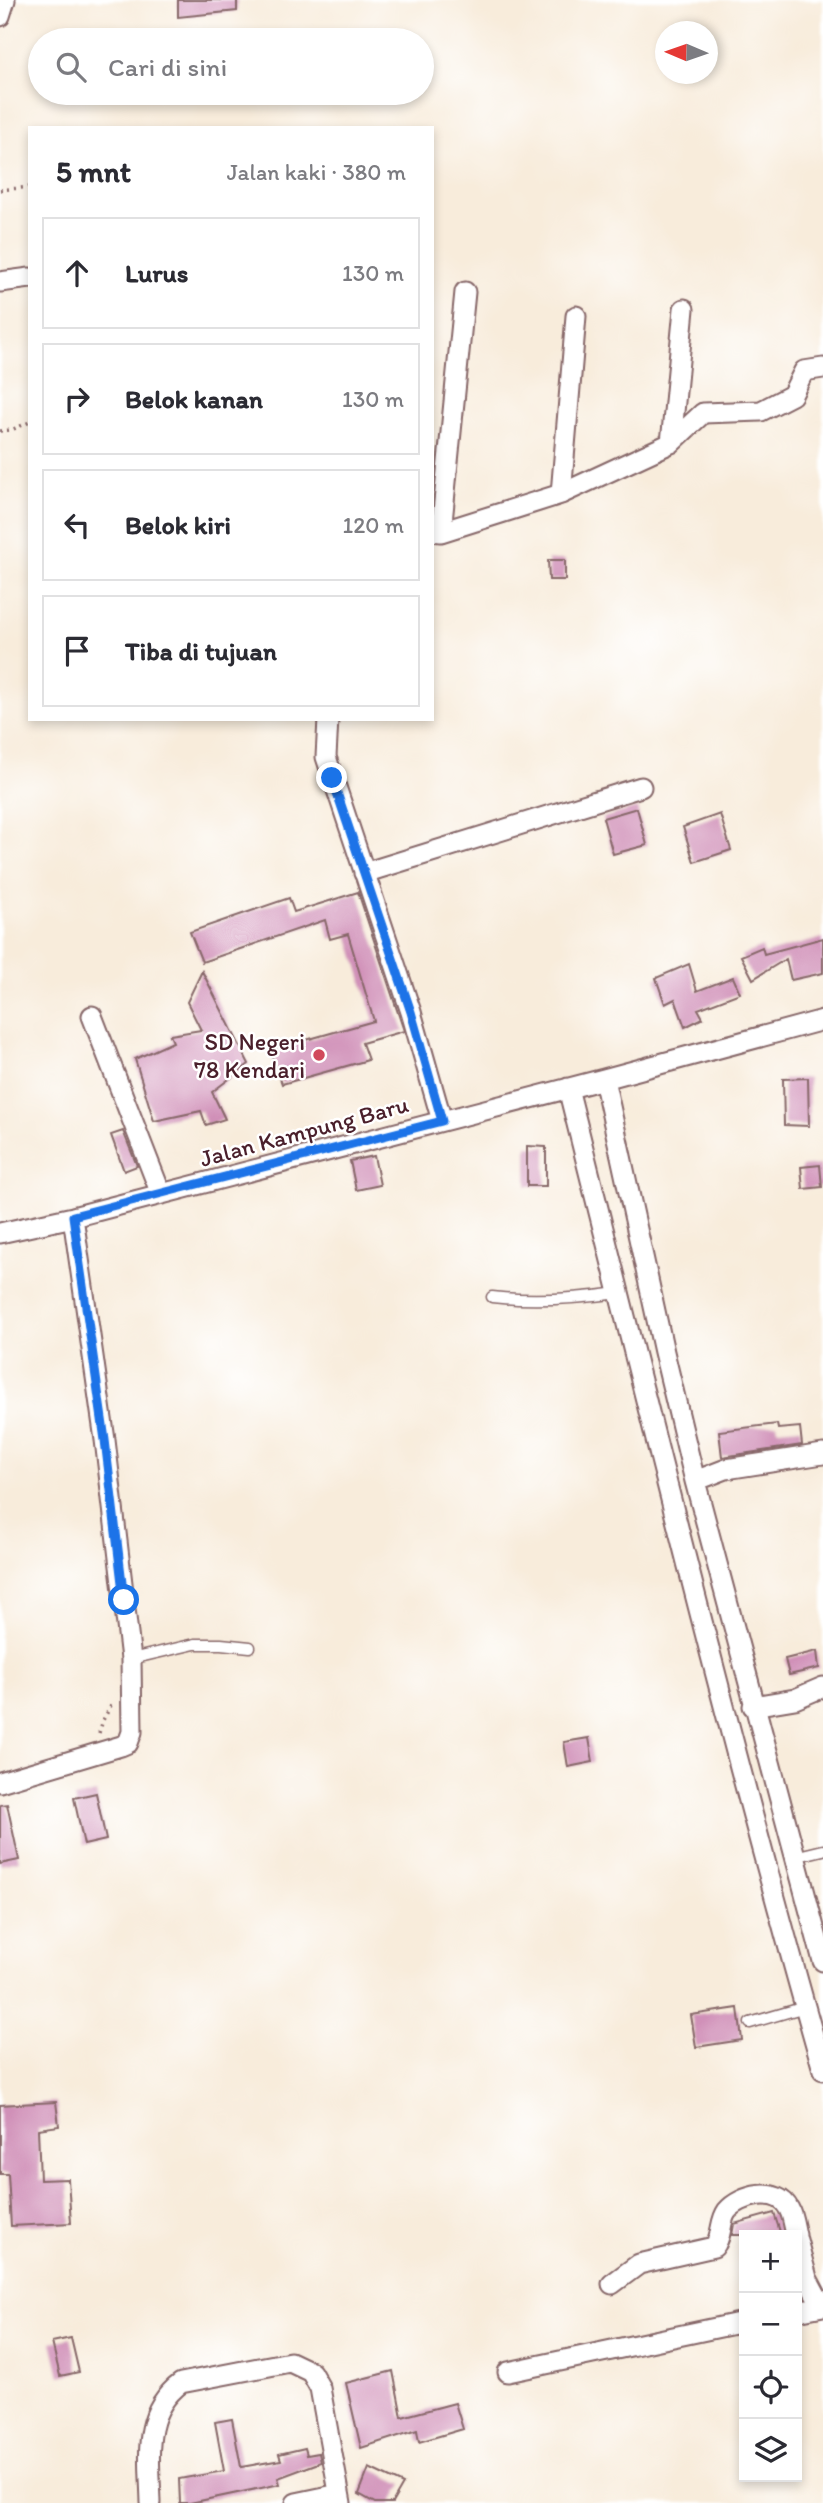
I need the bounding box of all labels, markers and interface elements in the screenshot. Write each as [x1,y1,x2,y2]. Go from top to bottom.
north arrow [655,21,718,84]
search box [28,28,434,105]
icon: search [52,48,90,86]
text: Cari di sini [108,51,227,83]
text: 5 mnt [56,153,131,190]
text: Jalan kaki · 380 m [227,158,406,186]
icon: ahead [58,254,96,292]
text: Lurus [125,257,188,289]
text: 130 m [342,259,404,287]
icon: right [58,380,96,418]
text: Belok kanan [125,383,263,415]
text: 130 m [342,385,404,413]
icon: left [58,506,96,544]
text: Belok kiri [125,509,231,541]
text: 120 m [343,511,404,539]
icon: arrive [58,632,96,670]
text: Tiba di tujuan [125,635,277,667]
route end [316,762,347,793]
place label: SD Negeri 78 Kendari [194,1027,305,1084]
marker: SD Negeri 78 Kendari [311,1047,327,1063]
street label: Jalan Kampung Baru [196,1089,412,1173]
route start [108,1584,139,1615]
map controls [739,2230,802,2482]
button: + [739,2230,802,2293]
button: − [739,2293,802,2356]
button: locate [739,2356,802,2419]
button: layers [739,2419,802,2482]

